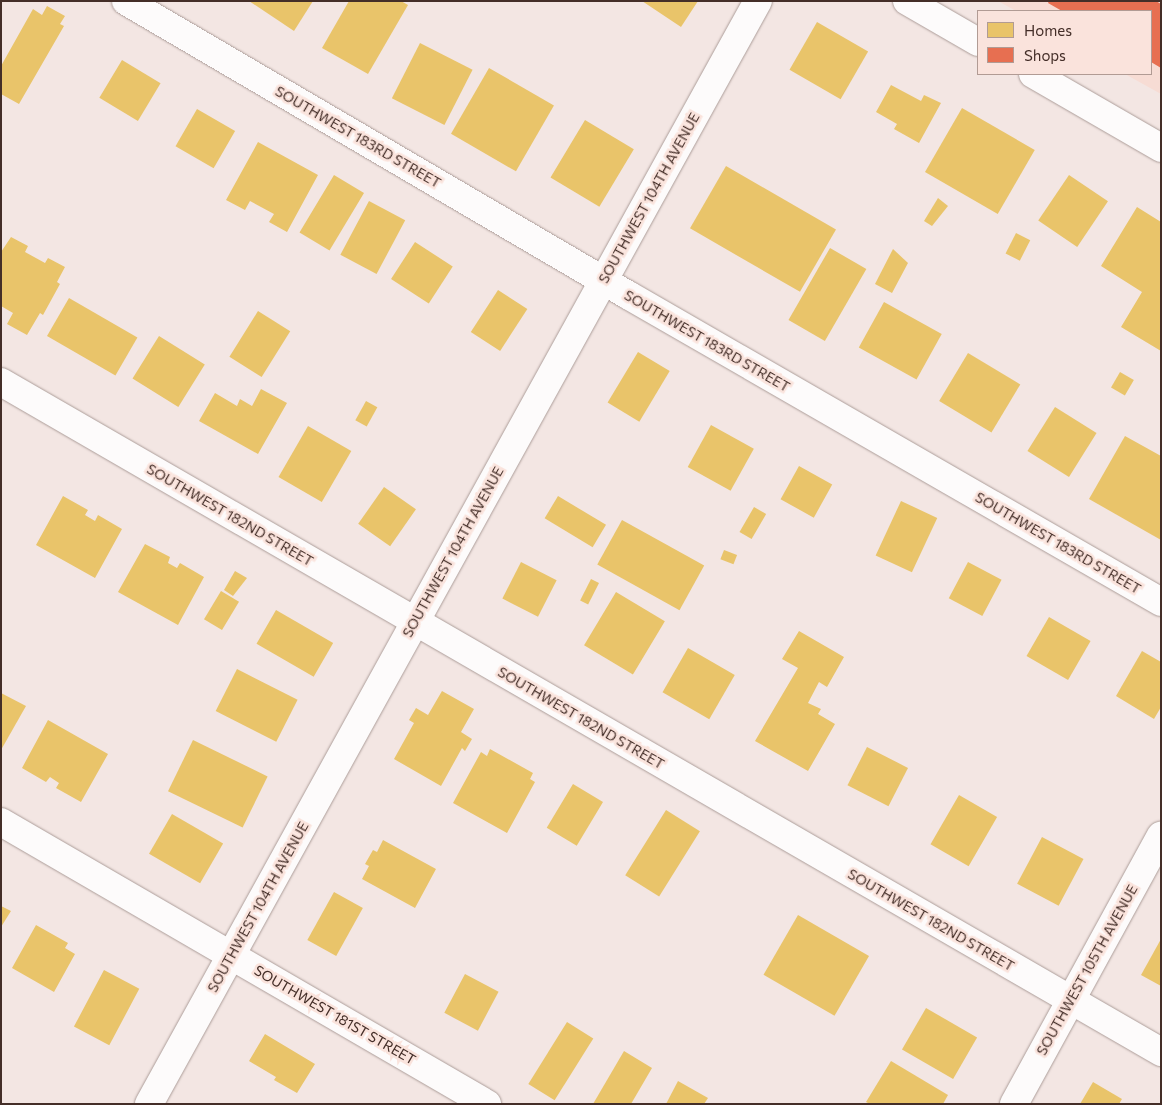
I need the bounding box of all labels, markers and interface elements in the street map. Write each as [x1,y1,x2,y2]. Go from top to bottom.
legend [977,10,1152,75]
text: Homes [1024,21,1072,39]
text: Shops [1024,46,1066,64]
street label: SOUTHWEST 183RD STREET [272,83,444,191]
street label: SOUTHWEST 104TH AVENUE [595,110,703,286]
street label: SOUTHWEST 183RD STREET [621,287,793,395]
street label: SOUTHWEST 182ND STREET [144,460,316,570]
street label: SOUTHWEST 104TH AVENUE [399,464,507,640]
street label: SOUTHWEST 183RD STREET [972,489,1144,597]
street label: SOUTHWEST 182ND STREET [495,663,667,773]
street label: SOUTHWEST 104TH AVENUE [204,819,312,995]
street label: SOUTHWEST 182ND STREET [845,865,1017,975]
street label: SOUTHWEST 105TH AVENUE [1033,882,1141,1058]
street label: SOUTHWEST 181ST STREET [251,962,419,1068]

